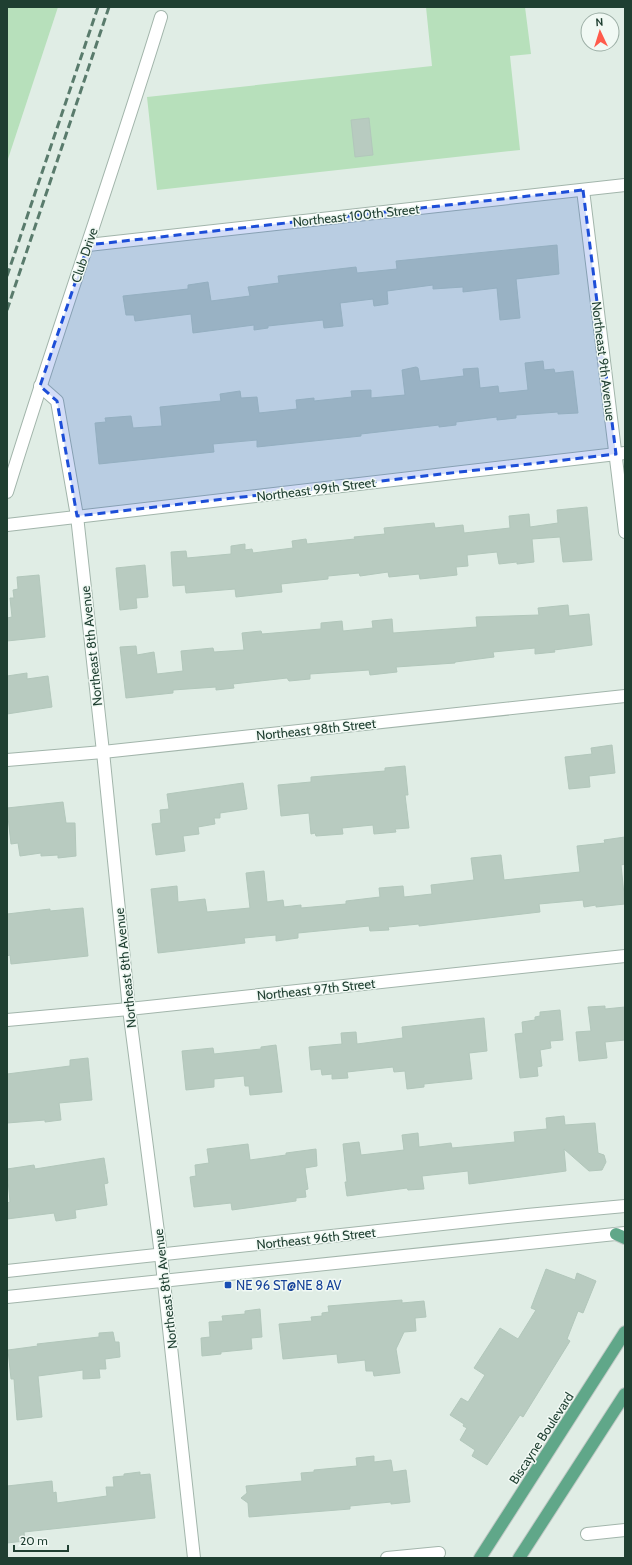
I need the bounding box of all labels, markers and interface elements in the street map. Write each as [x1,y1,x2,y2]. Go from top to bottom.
north arrow [580,12,620,52]
text: N [595,15,604,29]
street label: Northeast 100th Street [292,200,421,230]
street label: Club Drive [67,225,101,285]
street label: Northeast 9th Avenue [589,300,619,422]
street label: Northeast 99th Street [256,474,377,504]
street label: Northeast 8th Avenue [77,585,105,707]
street label: Northeast 98th Street [255,715,377,743]
street label: Northeast 8th Avenue [111,907,139,1029]
street label: Northeast 97th Street [256,975,377,1003]
street label: Northeast 96th Street [256,1224,377,1252]
street label: Northeast 8th Avenue [150,1228,180,1350]
place label: NE 96 ST@NE 8 AV [236,1277,342,1293]
marker: NE 96 ST@NE 8 AV [223,1280,233,1290]
street label: Biscayne Boulevard [505,1389,577,1487]
scale bar [14,1527,68,1553]
text: 20 m [20,1533,48,1548]

